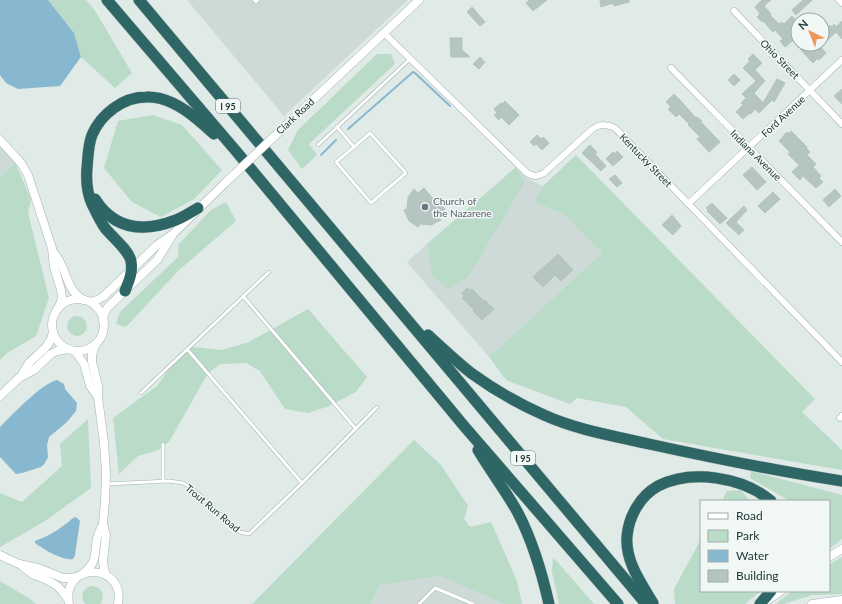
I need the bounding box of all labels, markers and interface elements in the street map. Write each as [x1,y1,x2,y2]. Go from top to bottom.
north arrow [790,12,830,52]
text: N [795,17,810,32]
street label: Ohio Street [758,37,802,82]
street label: Ford Avenue [759,93,807,139]
street label: Clark Road [274,95,316,137]
road number: I 95 [216,99,240,113]
street label: Indiana Avenue [728,127,784,183]
street label: Kentucky Street [617,131,675,190]
place label: Church of the Nazarene [433,195,492,219]
marker: Church of the Nazarene [420,202,430,212]
road number: I 95 [511,451,535,465]
street label: Trout Run Road [183,482,243,534]
legend [700,500,830,592]
text: Road [736,508,763,523]
text: Park [736,528,760,543]
text: Water [736,548,769,563]
text: Building [736,568,779,583]

